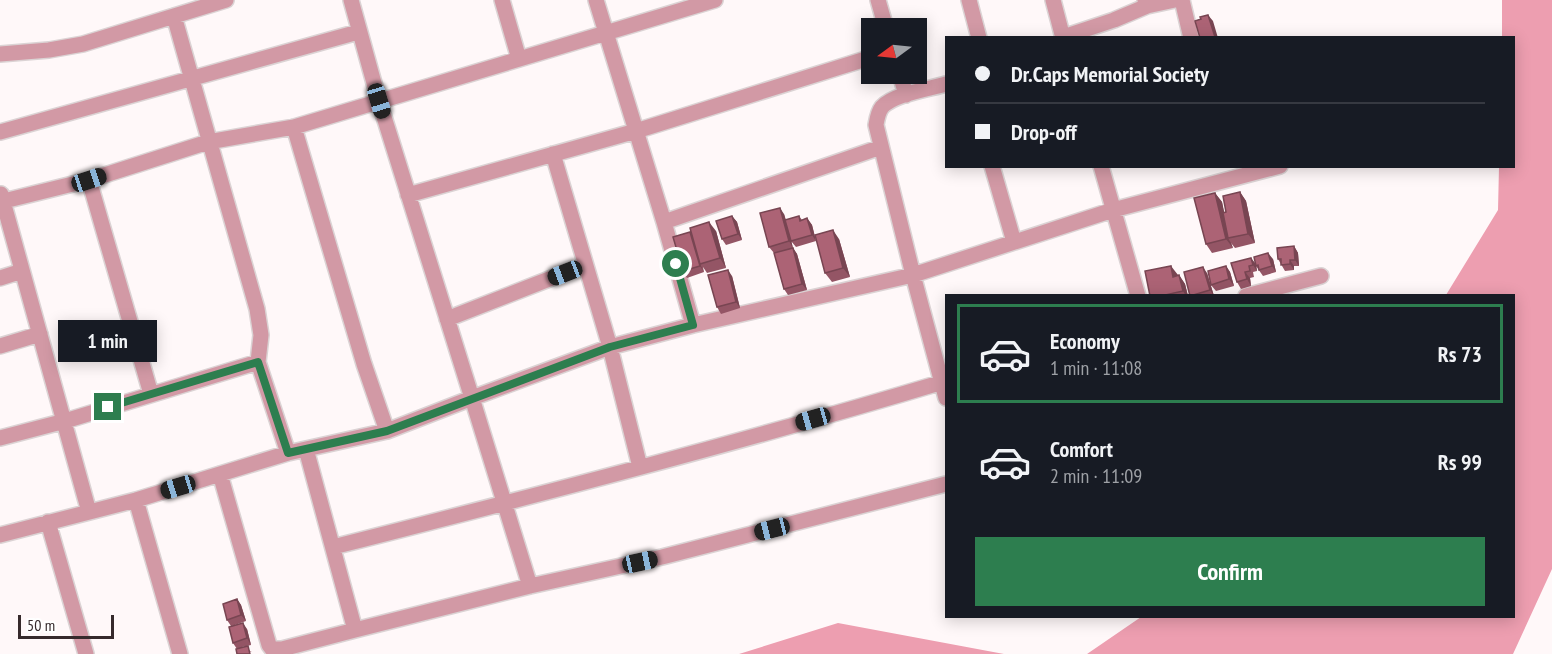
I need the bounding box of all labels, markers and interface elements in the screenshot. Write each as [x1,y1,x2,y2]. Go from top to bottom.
north arrow [861,18,927,84]
map controls [861,18,927,84]
text: Dr.Caps Memorial Society [1011,60,1209,88]
car [365,81,393,121]
text: Drop-off [1011,118,1077,146]
car [69,166,109,194]
route start [662,250,689,277]
car [545,258,585,288]
callout: 1 min [58,320,158,362]
icon: car [978,327,1032,381]
text: Economy [1050,327,1120,355]
text: 1 min [87,328,128,354]
text: Rs 73 [1438,340,1482,368]
text: 1 min · 11:08 [1050,355,1142,381]
route end [94,393,121,420]
car [793,405,833,433]
icon: car [978,435,1032,489]
text: Comfort [1050,435,1113,463]
text: Rs 99 [1438,448,1482,476]
text: 2 min · 11:09 [1050,463,1142,489]
car [158,473,198,501]
car [752,516,792,542]
button: Confirm [975,537,1485,606]
car [621,549,659,575]
scale bar [18,612,114,640]
text: 50 m [27,615,55,635]

